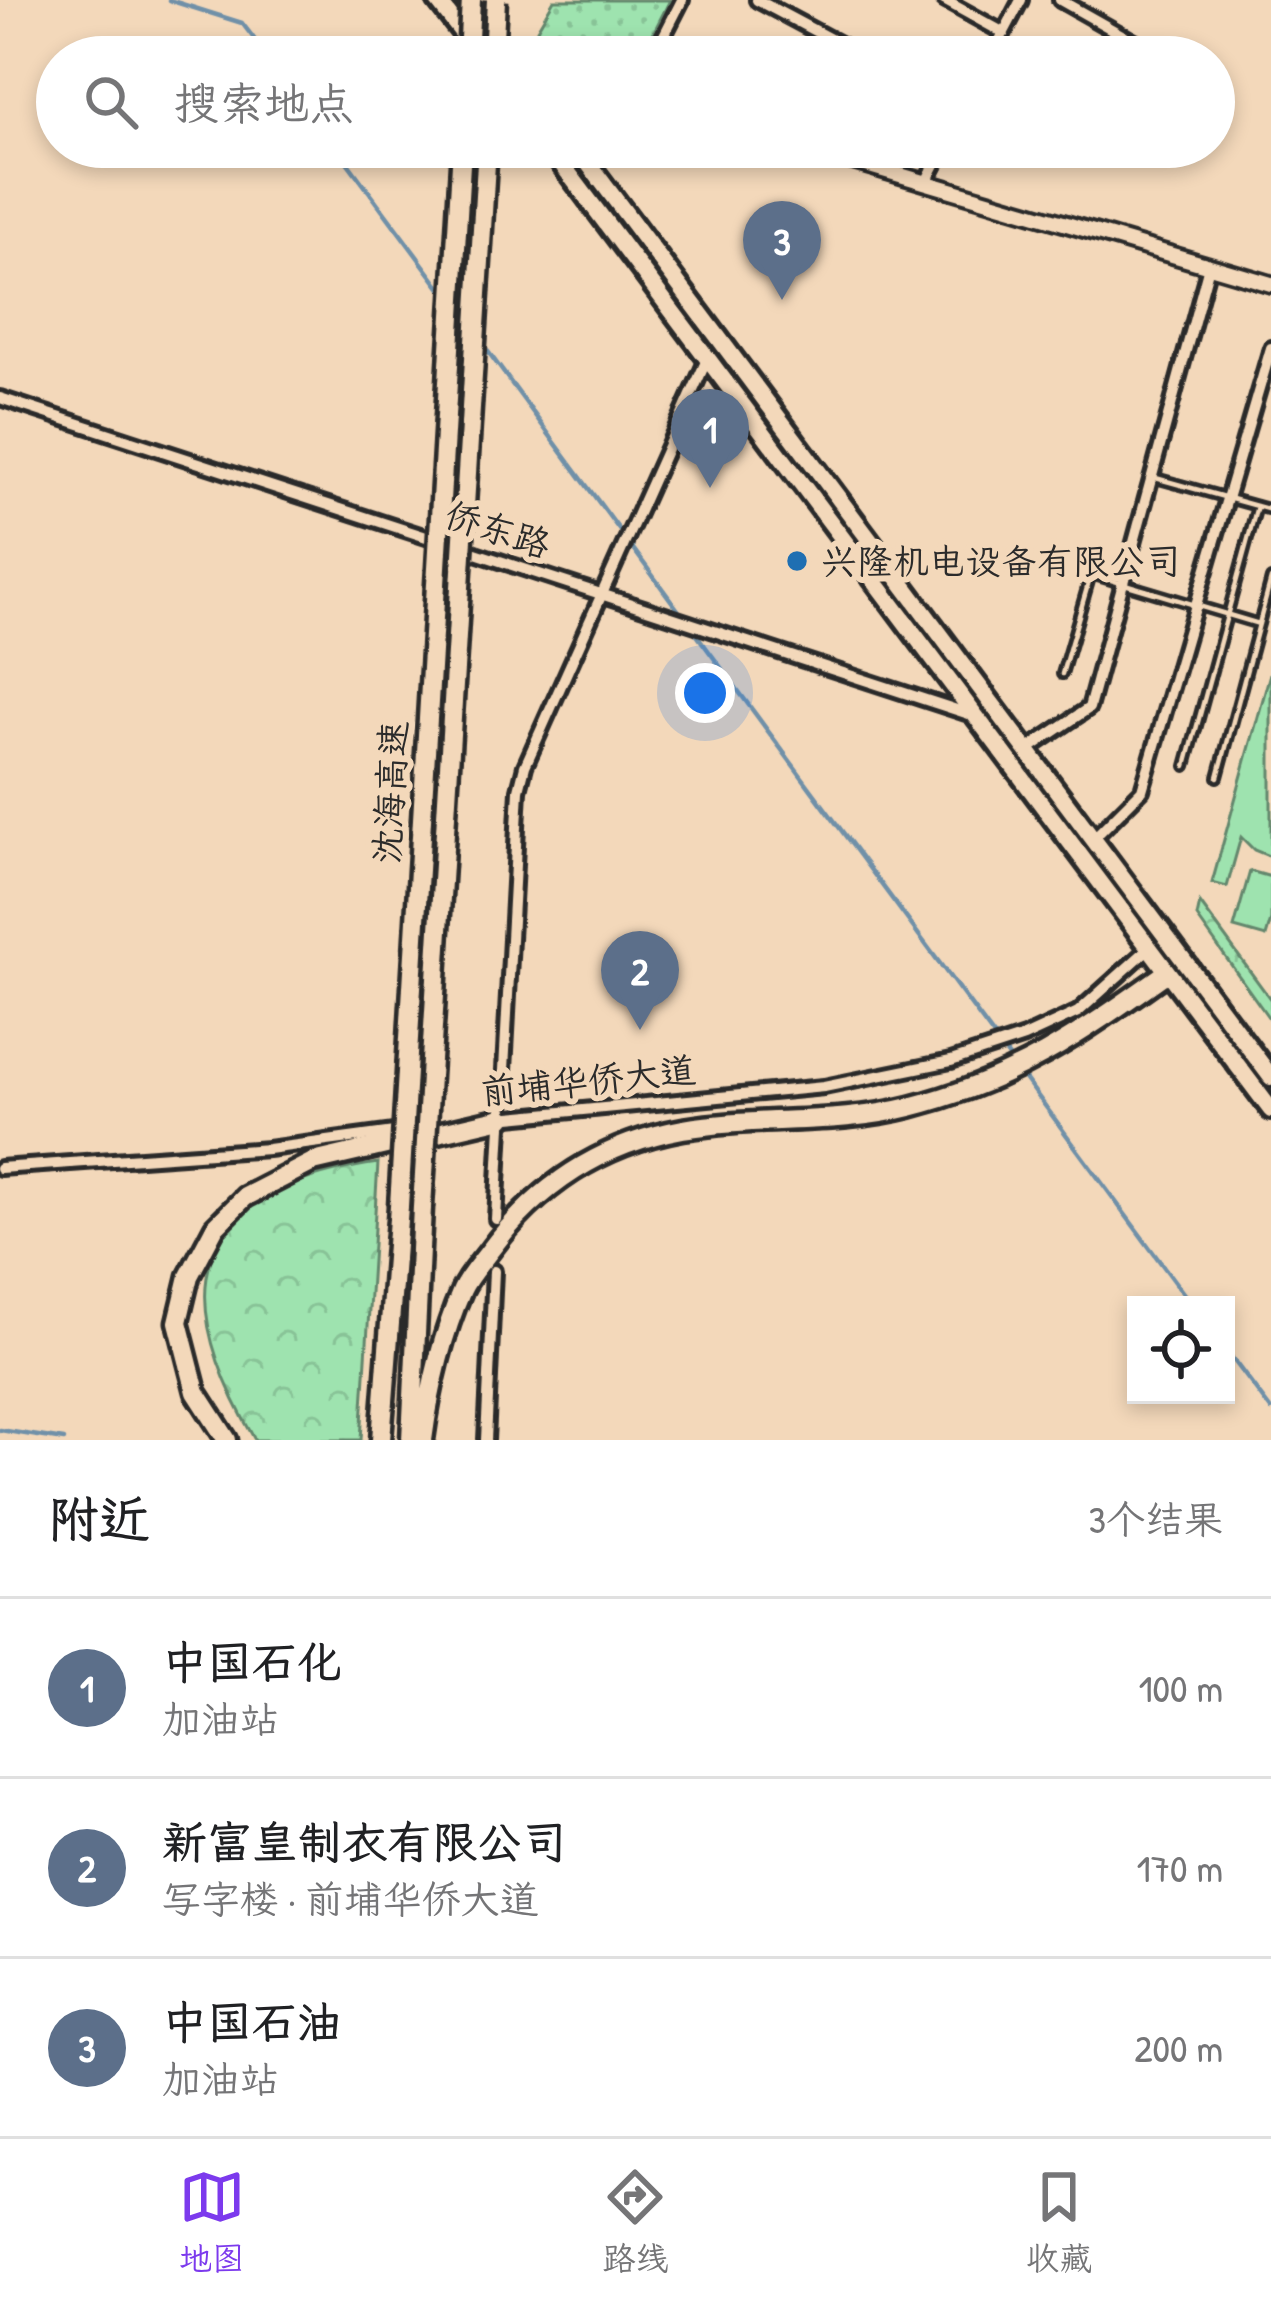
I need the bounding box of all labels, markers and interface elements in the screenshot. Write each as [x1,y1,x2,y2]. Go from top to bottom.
search box [36,36,1235,168]
icon: search [78,69,144,135]
text: 搜索地点 [174,72,354,133]
pin: 3 [743,201,821,300]
pin: 1 [671,389,749,488]
street label: 侨东路 [439,489,557,569]
place label: 兴隆机电设备有限公司 [821,536,1181,585]
marker: 兴隆机电设备有限公司 [784,548,810,574]
your location [675,663,735,723]
street label: 沈海高速 [361,719,418,865]
pin: 2 [601,931,679,1030]
street label: 前埔华侨大道 [478,1044,698,1115]
map controls [1127,1296,1235,1404]
button: locate [1127,1296,1235,1404]
text: 附近 [48,1484,150,1553]
text: 3个结果 [1089,1492,1223,1545]
text: 中国石化 [162,1631,342,1692]
text: 1 [80,1661,94,1714]
text: 100 m [1138,1661,1223,1714]
text: 加油站 [162,1692,279,1745]
text: 新富皇制衣有限公司 [162,1811,567,1872]
text: 2 [78,1841,96,1894]
text: 170 m [1137,1841,1223,1894]
text: 写字楼 · 前埔华侨大道 [162,1872,539,1925]
text: 中国石油 [162,1991,342,2052]
text: 3 [78,2021,96,2074]
text: 200 m [1134,2021,1223,2074]
text: 加油站 [162,2052,279,2105]
tab: 地图 [179,2164,245,2280]
tab: 路线 [602,2164,668,2280]
tab: 收藏 [1026,2164,1092,2280]

